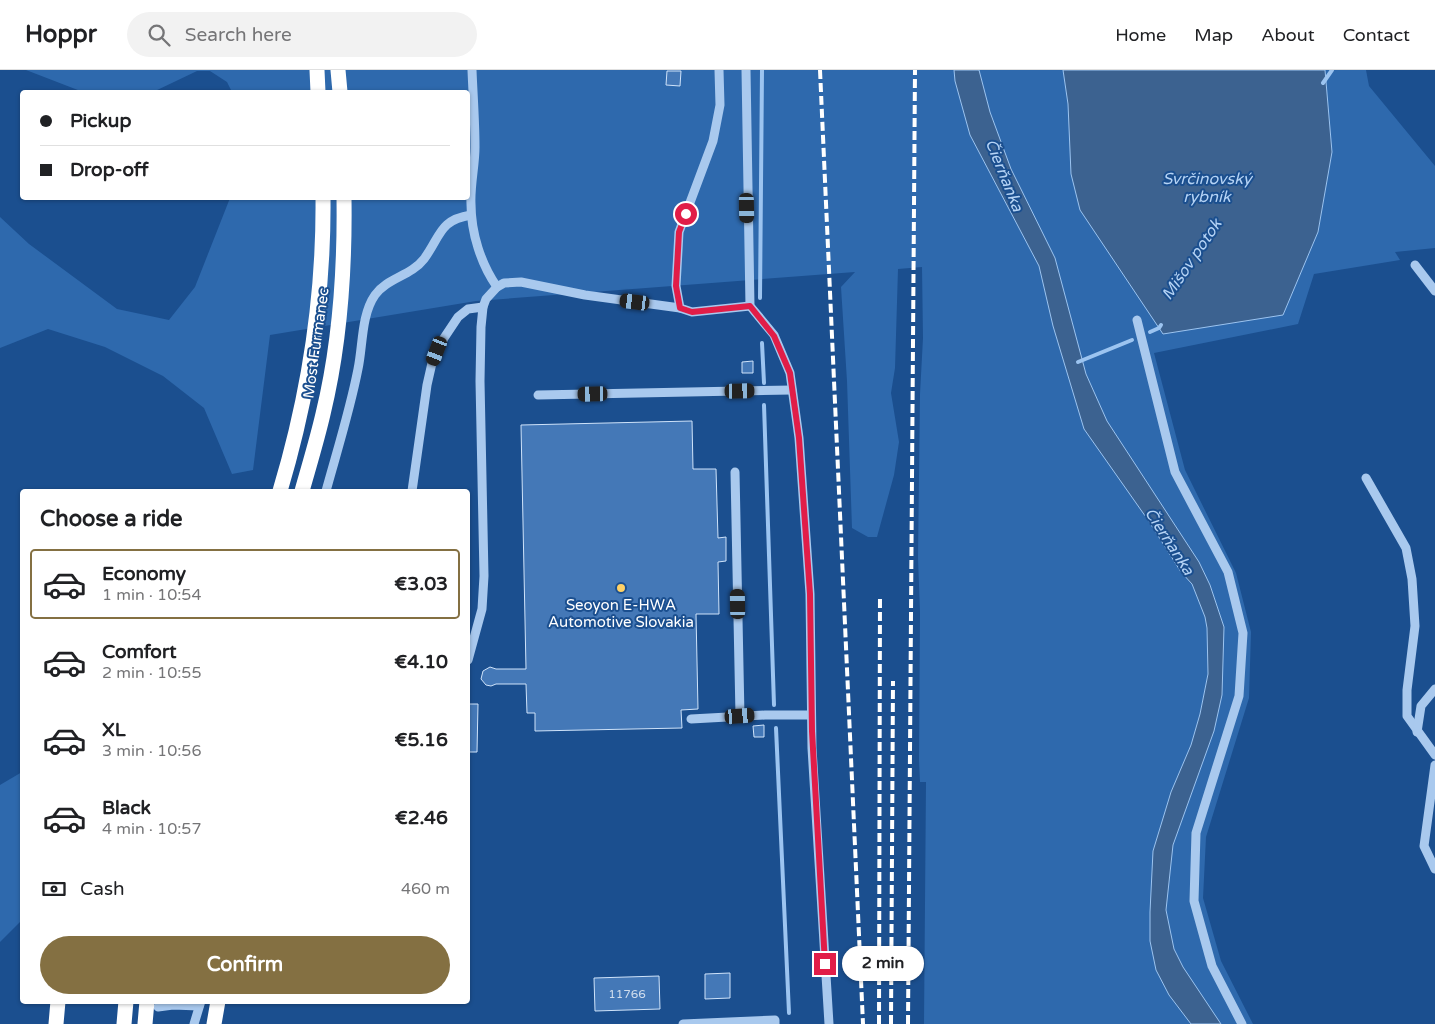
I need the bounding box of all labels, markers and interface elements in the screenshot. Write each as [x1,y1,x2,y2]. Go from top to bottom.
search box [127,12,477,57]
text: Hoppr [25,20,97,49]
icon: search [145,21,173,49]
text: Search here [185,24,292,46]
text: Home [1115,24,1166,46]
text: Map [1194,24,1233,46]
text: About [1261,24,1315,46]
text: Contact [1343,24,1410,46]
text: Pickup [70,110,131,132]
water label: Čierňanka [981,136,1028,215]
text: Drop-off [70,159,149,181]
water label: Svrčinovský rybník [1162,169,1254,207]
car [739,193,754,223]
route start [675,203,697,225]
water label: Mišov potok [1157,214,1227,304]
street label: Most Furmanec [299,287,333,399]
car [619,293,650,311]
car [424,334,449,368]
car [724,383,755,399]
car [577,386,608,402]
water label: Čierňanka [1140,504,1199,580]
text: Choose a ride [40,506,183,532]
icon: car [42,562,87,607]
text: Economy [102,563,186,585]
text: €3.03 [394,573,448,595]
marker: Seoyon E-HWA Automotive Slovakia [615,582,627,594]
text: 1 min · 10:54 [102,585,201,605]
car [730,589,745,619]
place label: Seoyon E-HWA Automotive Slovakia [548,596,694,631]
icon: car [42,640,87,685]
text: Comfort [102,641,176,663]
text: €4.10 [394,651,448,673]
text: 2 min · 10:55 [102,663,201,683]
car [724,707,755,725]
icon: car [42,718,87,763]
text: XL [102,719,126,741]
text: €5.16 [394,729,448,751]
text: 3 min · 10:56 [102,741,201,761]
icon: car [42,796,87,841]
text: Black [102,797,151,819]
text: €2.46 [395,807,448,829]
text: 4 min · 10:57 [102,819,201,839]
icon: cash [40,875,68,903]
text: Cash [80,878,125,900]
text: 460 m [401,879,450,899]
button: Confirm [40,936,450,994]
callout: 2 min [842,946,925,982]
route end [814,953,836,975]
text: 2 min [862,953,904,973]
house number: 11766 [608,987,646,1001]

